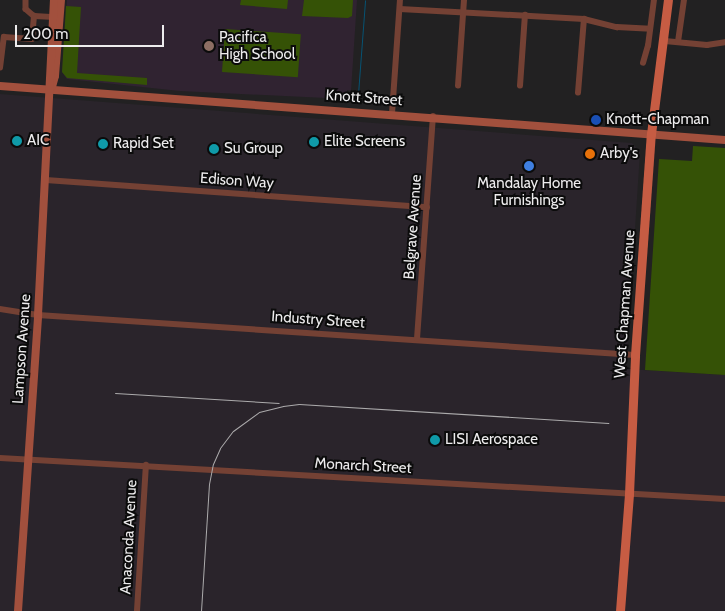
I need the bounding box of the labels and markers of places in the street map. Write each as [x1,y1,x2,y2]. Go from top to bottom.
place label: Pacifica High School [219,28,295,63]
marker: Pacifica High School [203,40,215,52]
place label: Knott-Chapman [606,111,709,129]
marker: Knott-Chapman [590,114,602,126]
place label: AIC [27,132,49,150]
place label: Elite Screens [324,133,405,151]
marker: AIC [11,135,23,147]
place label: Rapid Set [113,135,174,153]
marker: Elite Screens [308,136,320,148]
marker: Rapid Set [97,138,109,150]
place label: Su Group [224,140,283,158]
marker: Su Group [208,143,220,155]
place label: Arby's [600,145,638,163]
marker: Arby's [584,148,596,160]
marker: Mandalay Home Furnishings [523,160,535,172]
place label: Mandalay Home Furnishings [477,174,581,209]
place label: LISI Aerospace [445,431,538,449]
marker: LISI Aerospace [429,434,441,446]

